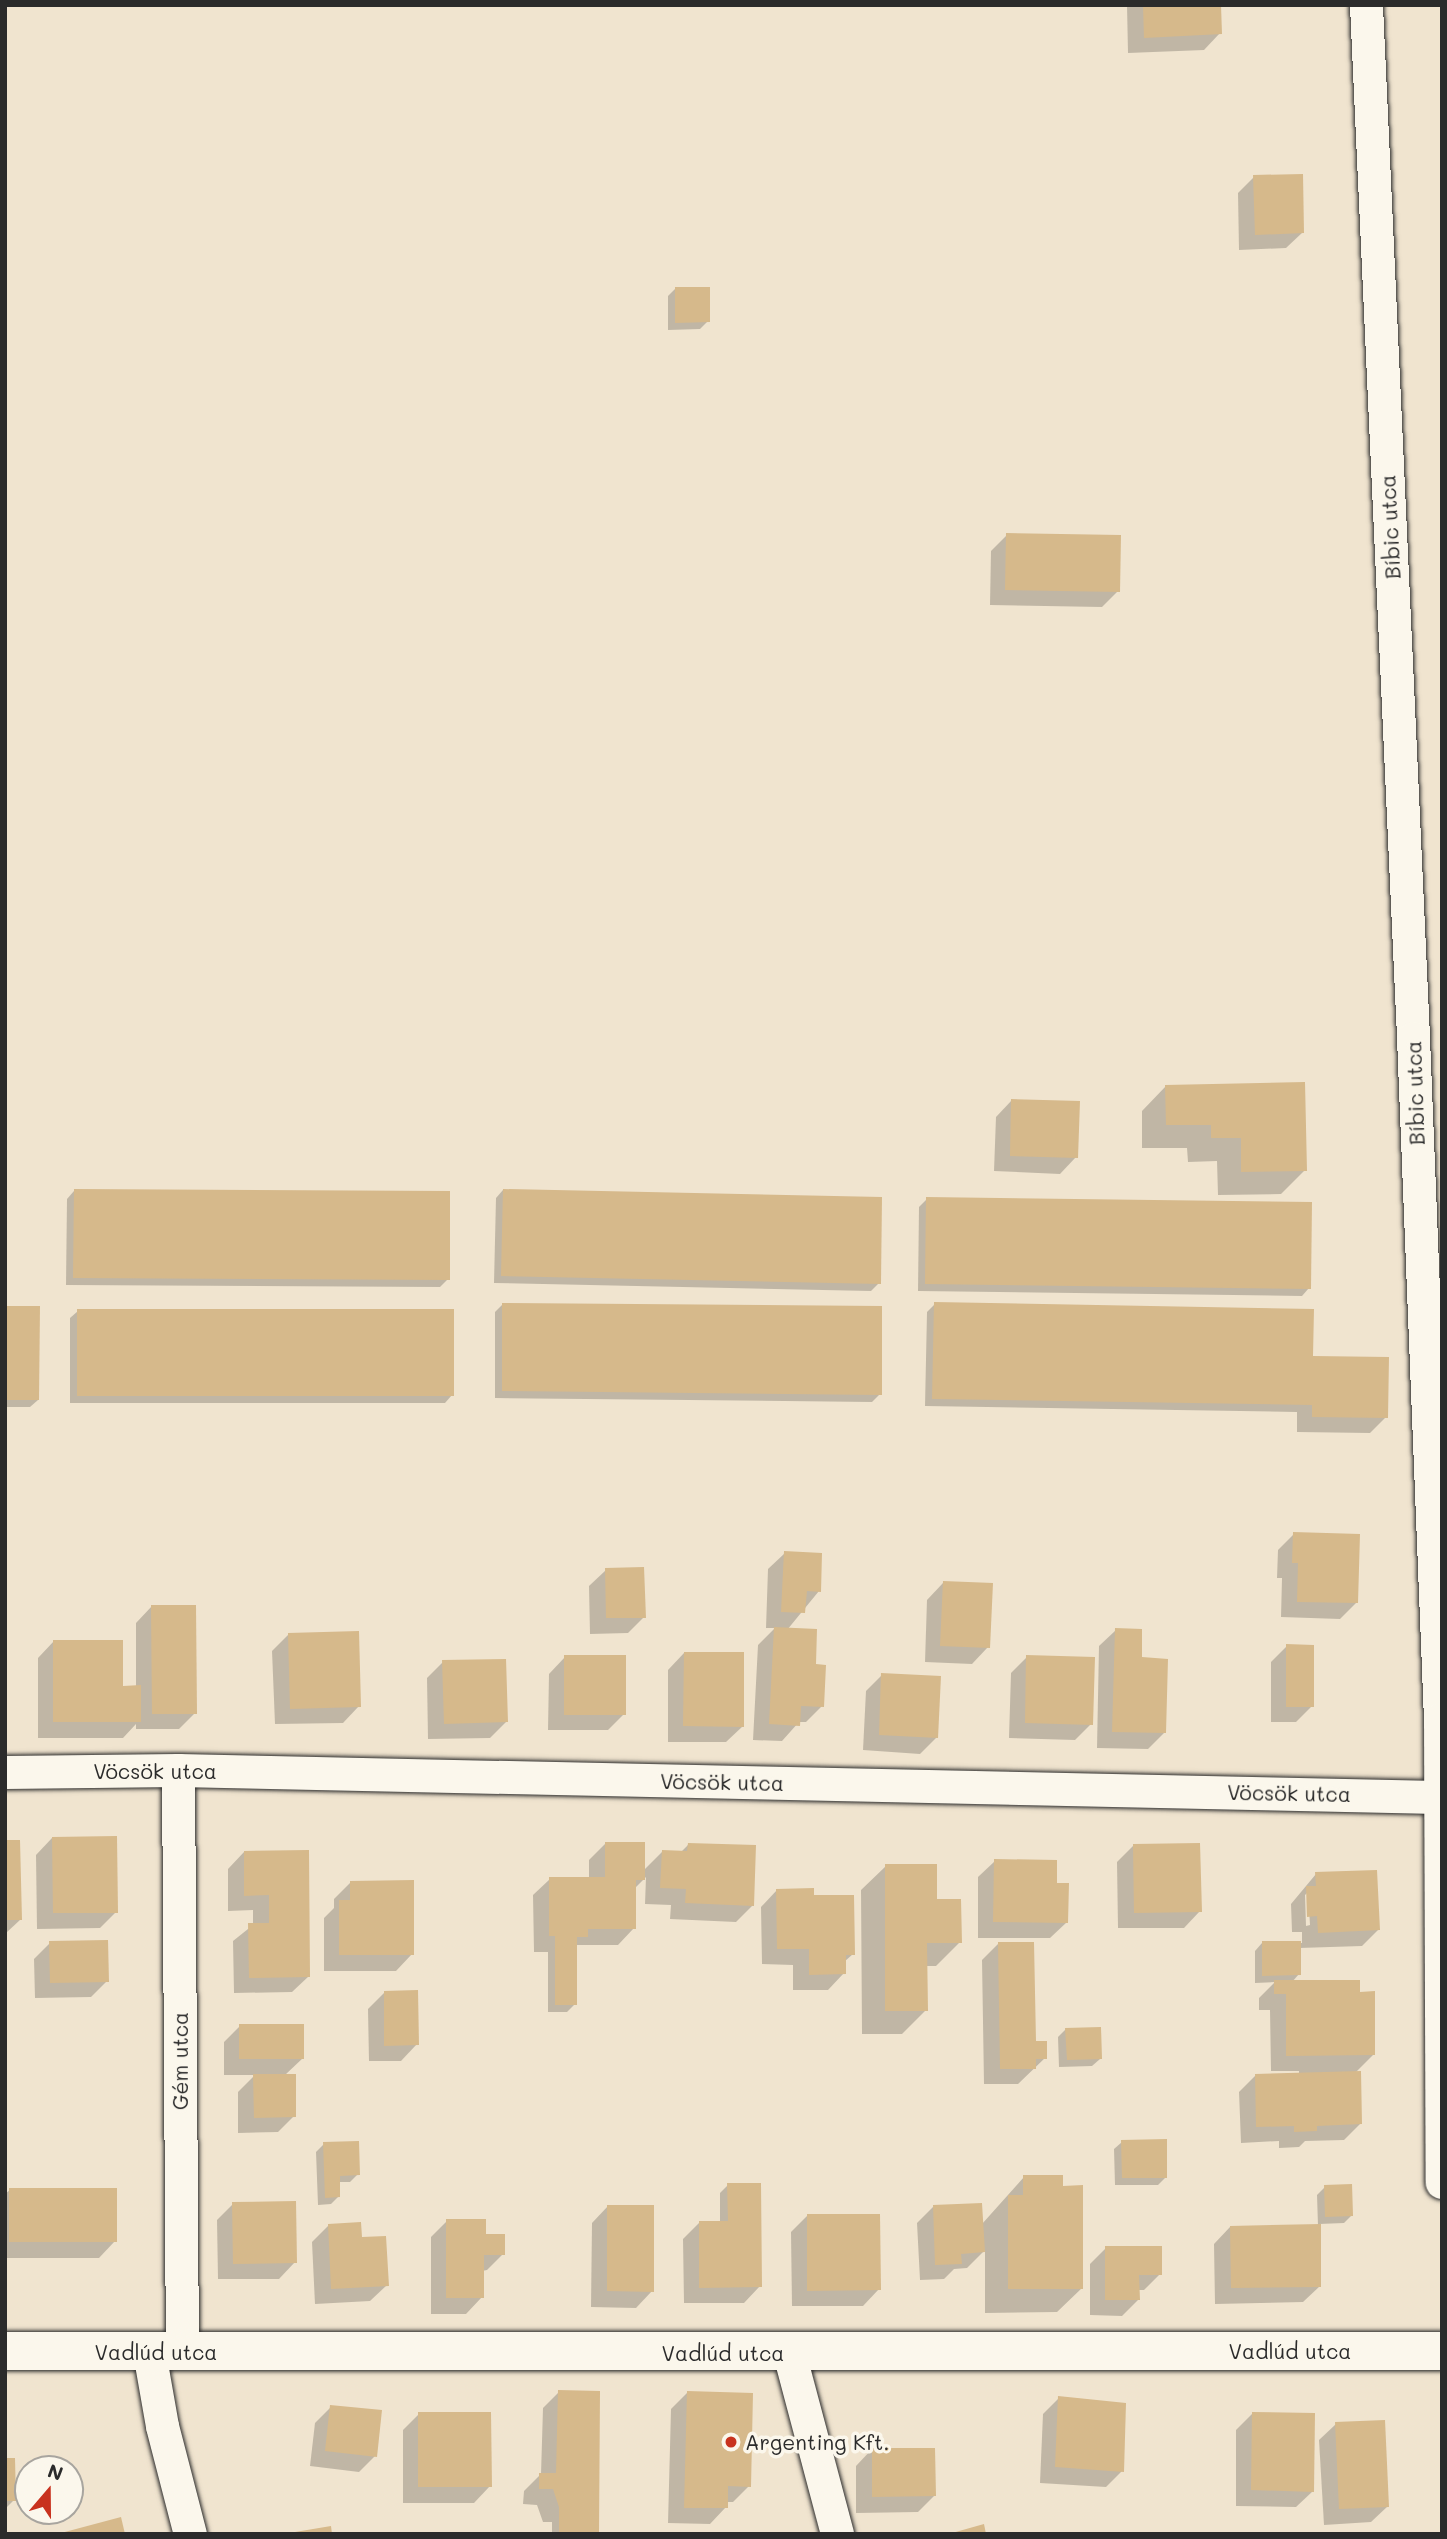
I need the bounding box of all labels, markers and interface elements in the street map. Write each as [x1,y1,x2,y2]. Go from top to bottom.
street label: Bíbic utca [1375,474,1405,580]
street label: Bíbic utca [1401,1040,1429,1146]
street label: Vöcsök utca [93,1758,217,1784]
street label: Vöcsök utca [660,1768,784,1796]
street label: Vöcsök utca [1227,1779,1351,1807]
street label: Gém utca [167,2012,193,2110]
street label: Vadlúd utca [1229,2338,1351,2364]
street label: Vadlúd utca [95,2339,217,2365]
street label: Vadlúd utca [662,2340,784,2366]
place label: Argenting Kft. [745,2429,889,2455]
marker: Argenting Kft. [723,2434,739,2450]
north arrow [14,2455,84,2525]
text: N [45,2457,67,2486]

